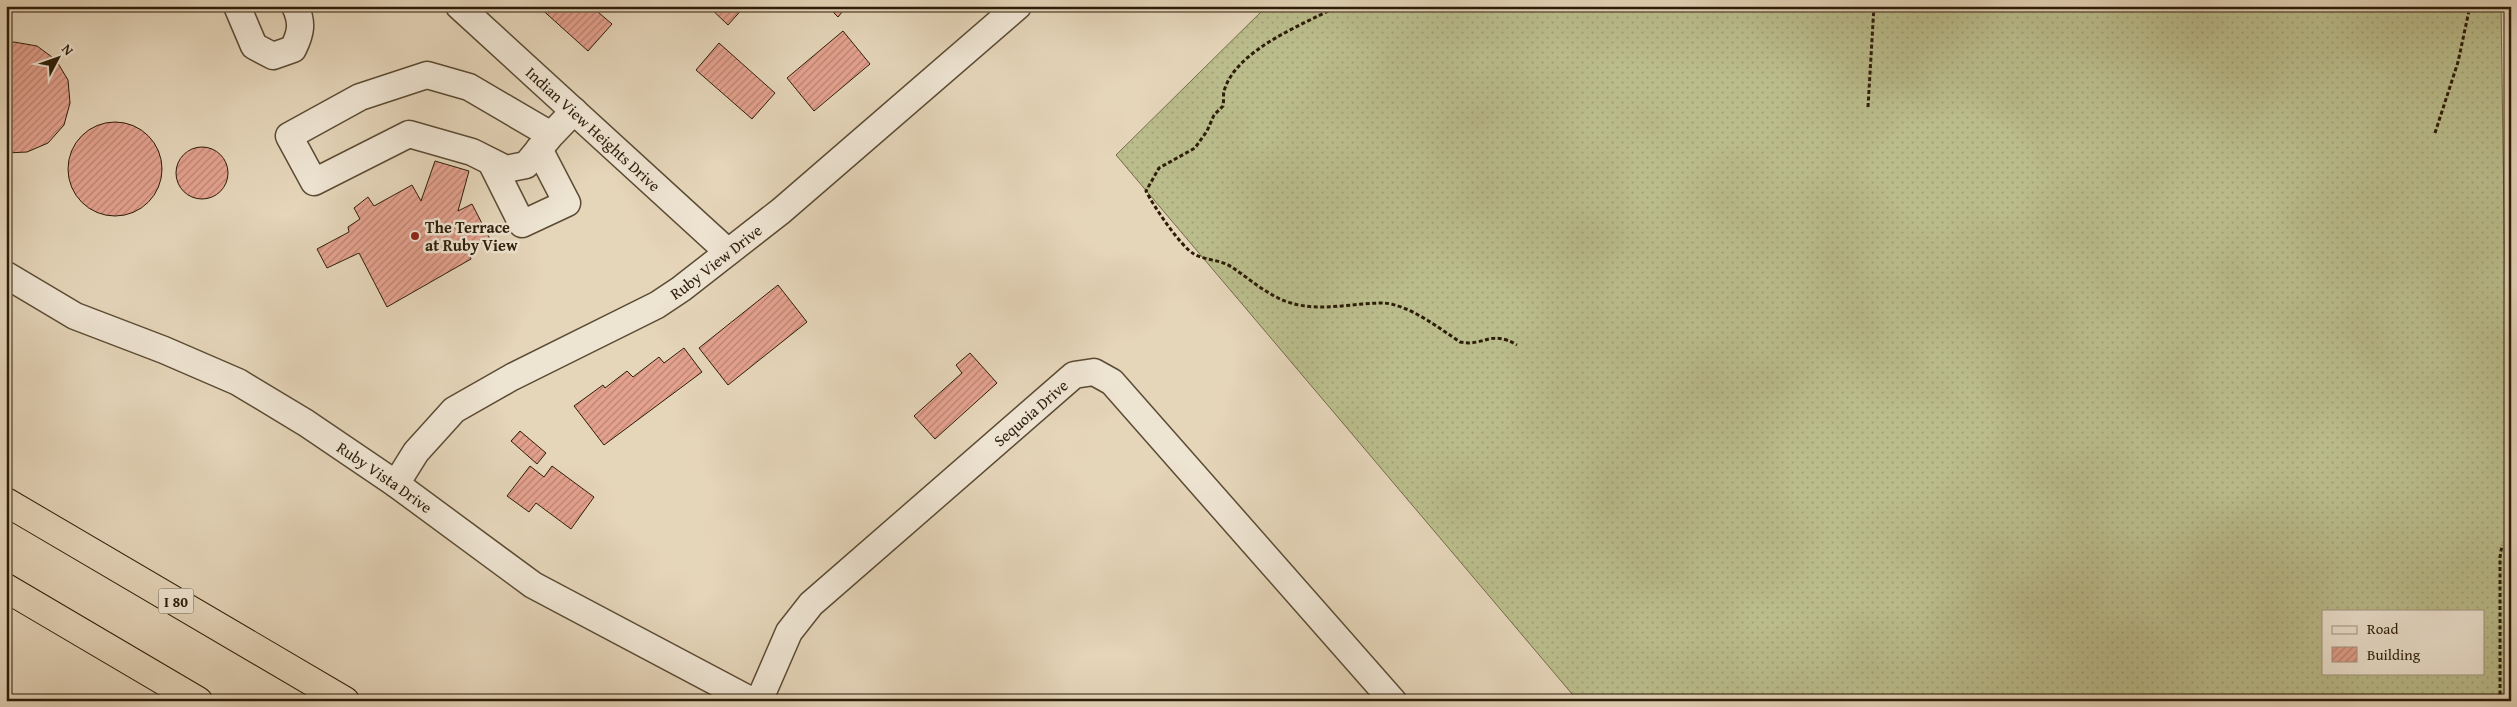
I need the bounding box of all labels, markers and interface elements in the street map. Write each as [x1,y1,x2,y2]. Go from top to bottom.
north arrow [32,32,82,82]
text: N [57,39,79,60]
street label: Indian View Heights Drive [520,61,666,197]
place label: The Terrace at Ruby View [425,215,518,257]
street label: Ruby View Drive [665,218,767,305]
marker: The Terrace at Ruby View [409,230,421,242]
street label: Sequoia Drive [988,374,1073,452]
street label: Ruby Vista Drive [332,435,437,519]
road number: I 80 [158,588,194,614]
legend [2322,610,2484,674]
text: Road [2367,618,2398,639]
text: Building [2367,644,2421,665]

